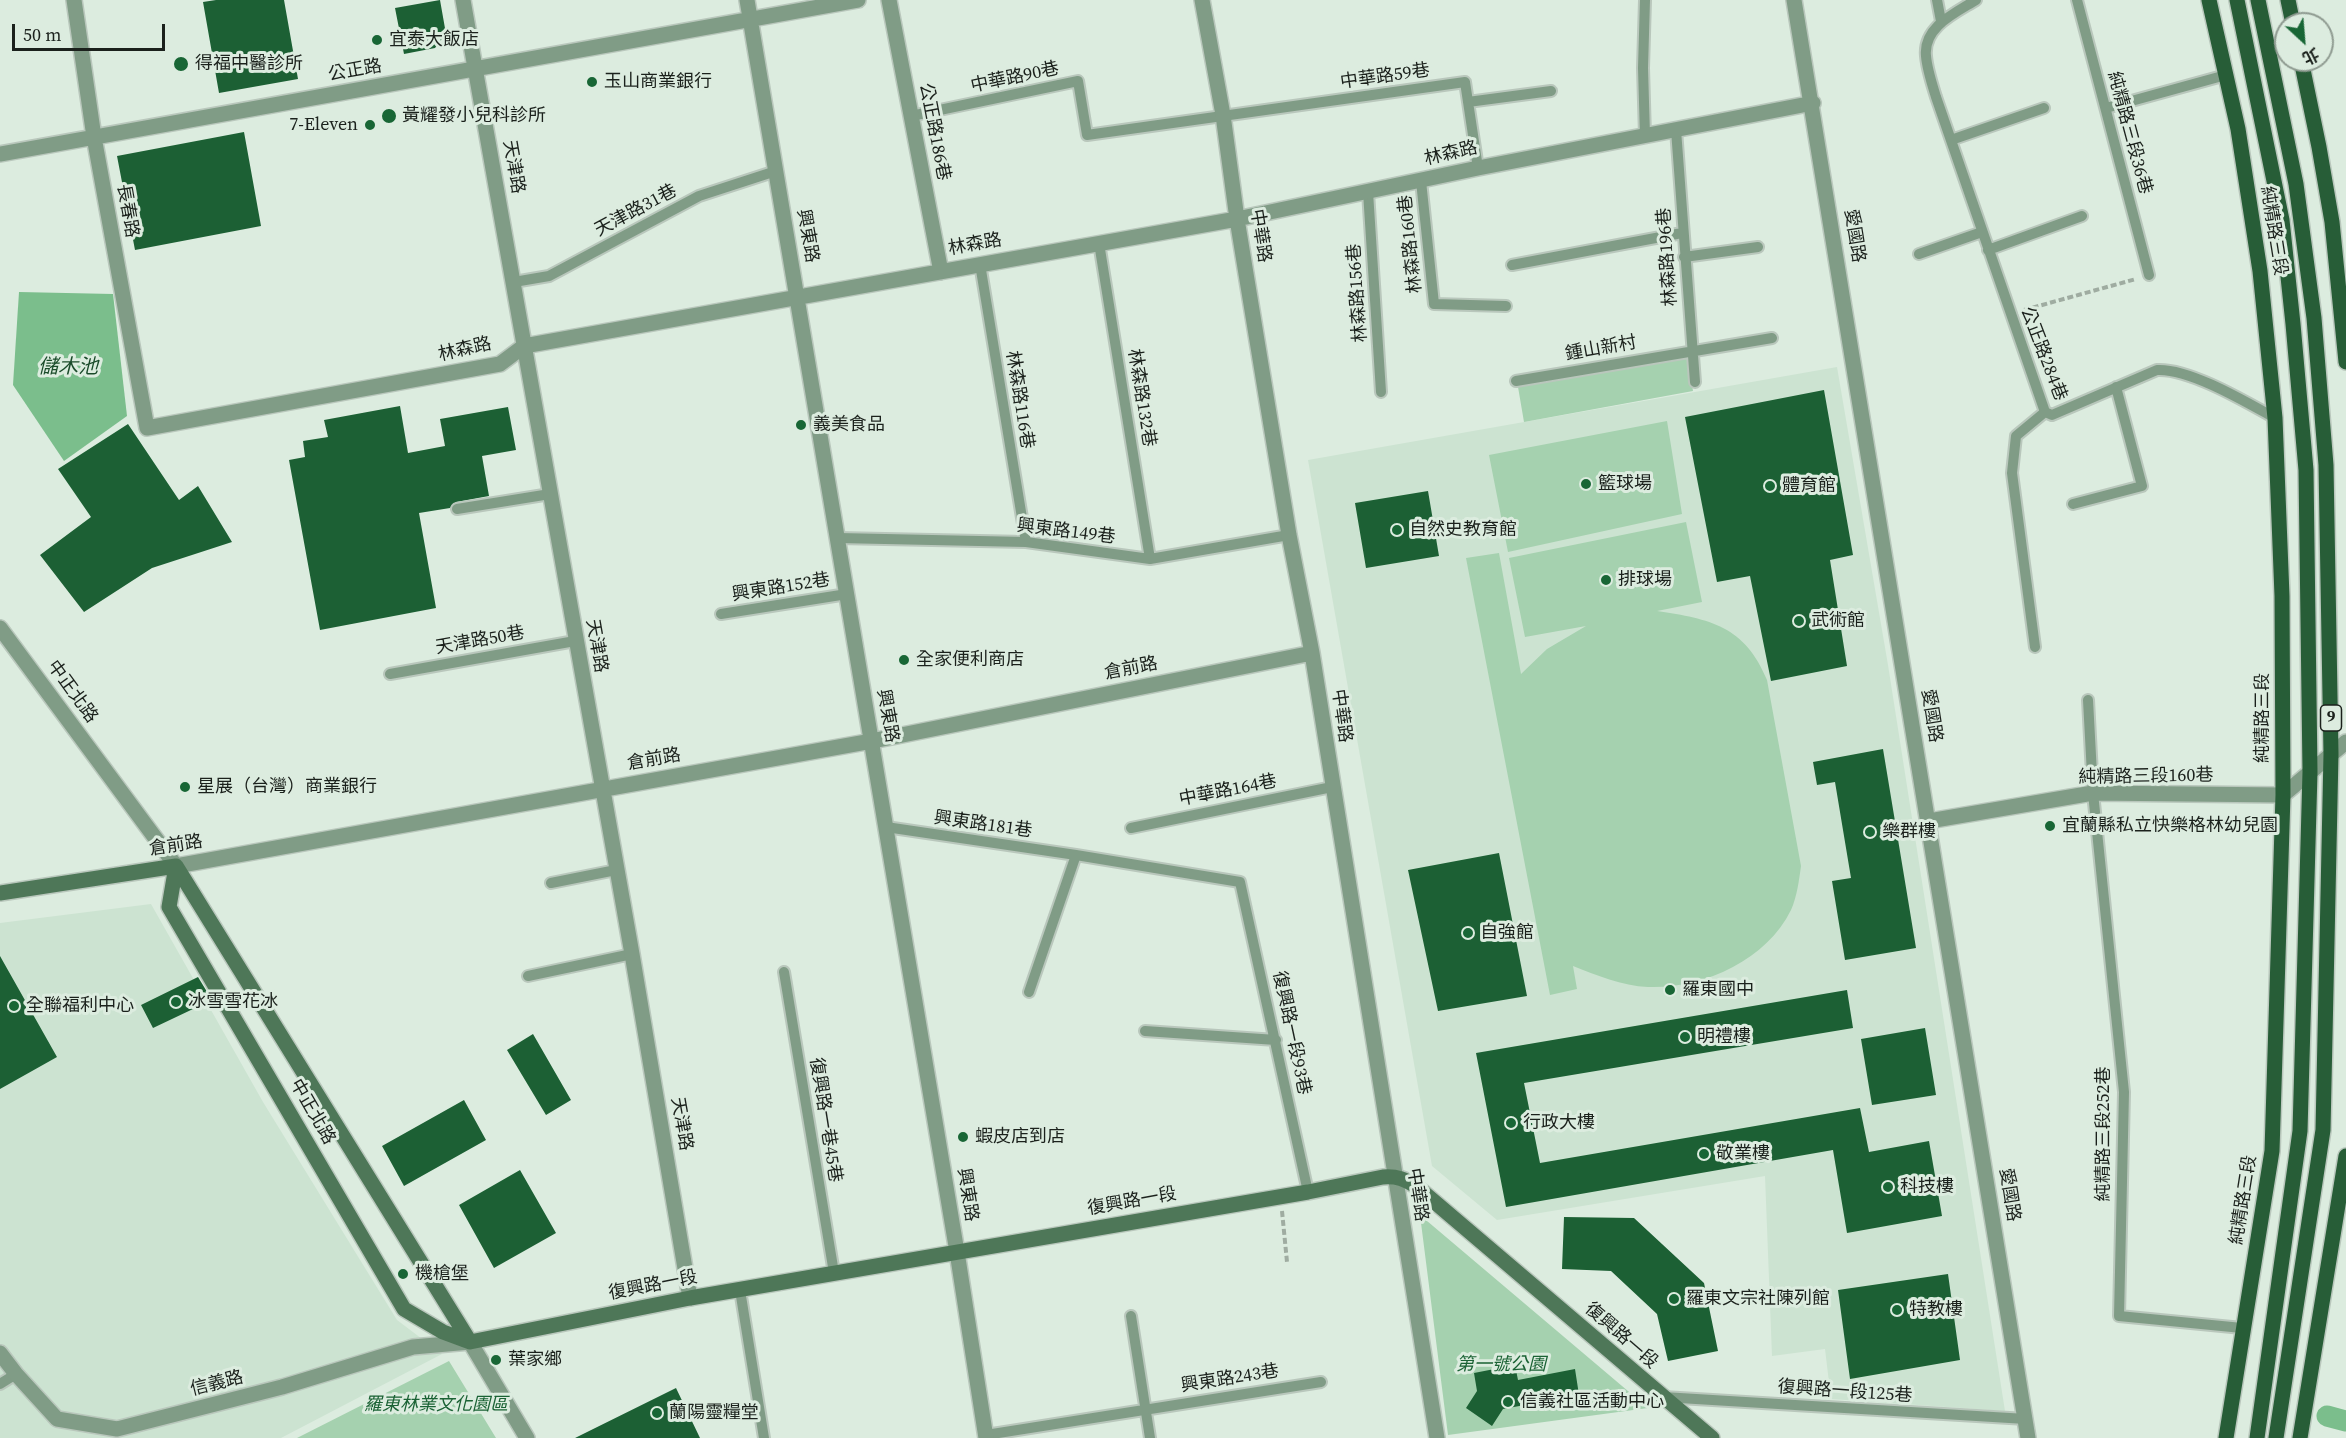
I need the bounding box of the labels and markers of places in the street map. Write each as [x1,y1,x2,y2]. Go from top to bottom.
place label: 宜泰大飯店 [389,29,479,51]
marker: 宜泰大飯店 [370,33,384,47]
place label: 得福中醫診所 [195,53,303,75]
marker: 得福中醫診所 [172,55,190,73]
place label: 玉山商業銀行 [604,71,712,93]
marker: 玉山商業銀行 [585,75,599,89]
place label: 黃耀發小兒科診所 [402,105,546,127]
marker: 黃耀發小兒科診所 [380,107,398,125]
place label: 7-Eleven [289,114,358,136]
marker: 7-Eleven [363,118,377,132]
place label: 義美食品 [813,414,885,436]
marker: 義美食品 [794,418,808,432]
place label: 籃球場 [1598,473,1652,495]
place label: 體育館 [1782,475,1836,497]
marker: 籃球場 [1579,477,1593,491]
marker: 體育館 [1763,479,1777,493]
place label: 自然史教育館 [1409,519,1517,541]
marker: 自然史教育館 [1390,523,1404,537]
place label: 排球場 [1618,569,1672,591]
marker: 排球場 [1599,573,1613,587]
place label: 武術館 [1811,610,1865,632]
marker: 武術館 [1792,614,1806,628]
place label: 全家便利商店 [916,649,1024,671]
marker: 全家便利商店 [897,653,911,667]
place label: 星展（台灣）商業銀行 [197,776,377,798]
marker: 星展（台灣）商業銀行 [178,780,192,794]
place label: 宜蘭縣私立快樂格林幼兒園 [2062,815,2278,837]
marker: 宜蘭縣私立快樂格林幼兒園 [2043,819,2057,833]
place label: 樂群樓 [1882,821,1936,843]
marker: 樂群樓 [1863,825,1877,839]
place label: 自強館 [1480,922,1534,944]
marker: 自強館 [1461,926,1475,940]
place label: 羅東國中 [1682,979,1754,1001]
marker: 羅東國中 [1663,983,1677,997]
place label: 冰雪雪花冰 [188,991,278,1013]
place label: 全聯福利中心 [26,995,134,1017]
marker: 冰雪雪花冰 [169,995,183,1009]
marker: 全聯福利中心 [7,999,21,1013]
place label: 明禮樓 [1697,1026,1751,1048]
marker: 明禮樓 [1678,1030,1692,1044]
place label: 行政大樓 [1523,1112,1595,1134]
marker: 行政大樓 [1504,1116,1518,1130]
place label: 蝦皮店到店 [975,1126,1065,1148]
marker: 蝦皮店到店 [956,1130,970,1144]
place label: 敬業樓 [1716,1143,1770,1165]
marker: 敬業樓 [1697,1147,1711,1161]
place label: 科技樓 [1900,1176,1954,1198]
marker: 科技樓 [1881,1180,1895,1194]
place label: 機槍堡 [415,1263,469,1285]
marker: 機槍堡 [396,1267,410,1281]
place label: 羅東文宗社陳列館 [1686,1288,1830,1310]
marker: 羅東文宗社陳列館 [1667,1292,1681,1306]
place label: 特教樓 [1909,1299,1963,1321]
marker: 特教樓 [1890,1303,1904,1317]
place label: 葉家鄉 [508,1349,562,1371]
marker: 葉家鄉 [489,1353,503,1367]
place label: 信義社區活動中心 [1520,1391,1664,1413]
marker: 信義社區活動中心 [1501,1395,1515,1409]
place label: 蘭陽靈糧堂 [669,1402,759,1424]
marker: 蘭陽靈糧堂 [650,1406,664,1420]

